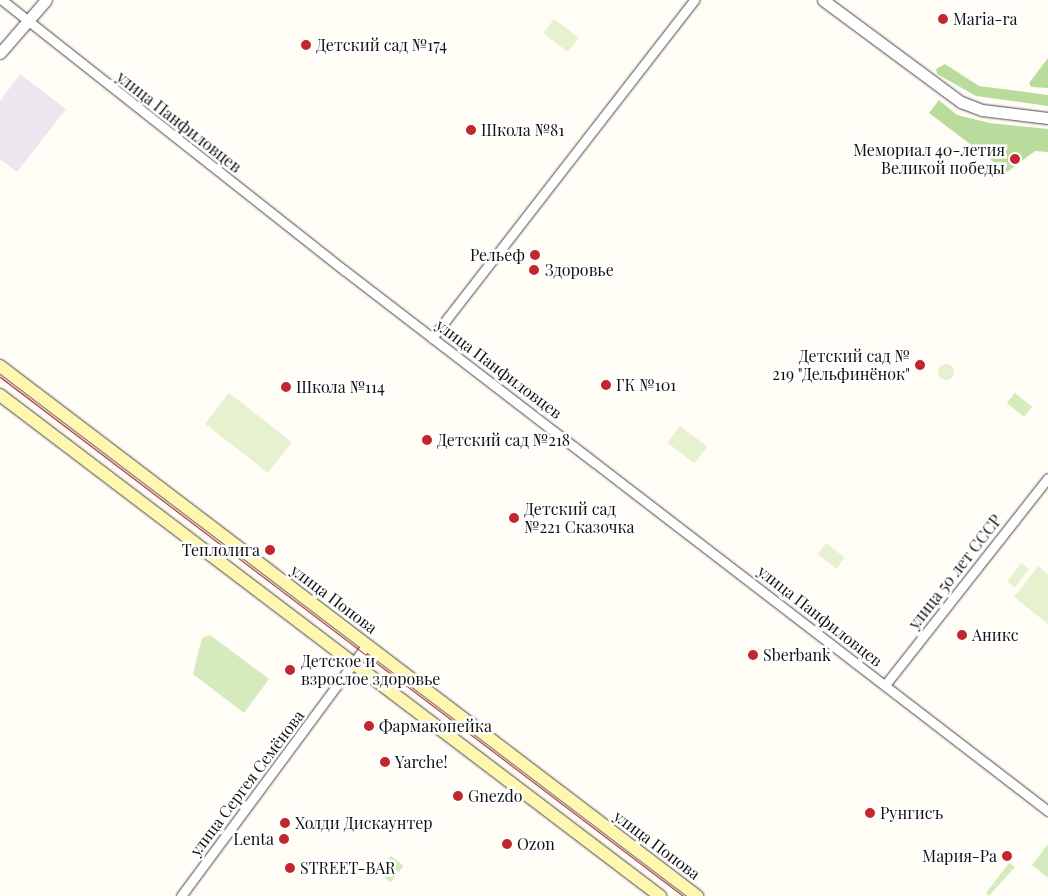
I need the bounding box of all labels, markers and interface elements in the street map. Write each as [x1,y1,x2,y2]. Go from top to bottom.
place label: Maria-ra [953,9,1017,29]
marker: Maria-ra [937,13,949,25]
place label: Детский сад №174 [316,35,447,55]
marker: Детский сад №174 [300,39,312,51]
street label: улица Панфиловцев [113,67,245,177]
place label: Школа №81 [481,120,564,140]
marker: Школа №81 [465,124,477,136]
place label: Мемориал 40-летия Великой победы [853,140,1005,178]
marker: Мемориал 40-летия Великой победы [1009,153,1021,165]
place label: Рельеф [470,245,525,265]
marker: Рельеф [529,249,541,261]
place label: Здоровье [545,260,614,280]
marker: Здоровье [527,263,541,277]
street label: улица Панфиловцев [432,315,566,423]
place label: Детский сад № 219 "Дельфинёнок" [772,346,910,384]
marker: Детский сад № 219 "Дельфинёнок" [914,359,926,371]
place label: ГК №101 [616,375,676,395]
place label: Школа №114 [296,377,385,397]
marker: ГК №101 [600,379,612,391]
marker: Школа №114 [280,381,292,393]
place label: Детский сад №218 [437,430,570,450]
marker: Детский сад №218 [421,434,433,446]
place label: Детский сад №221 Сказочка [524,499,635,537]
street label: улица 50 лет СССР [904,511,1006,633]
marker: Детский сад №221 Сказочка [508,512,520,524]
place label: Теплолига [182,540,260,560]
marker: Теплолига [264,544,276,556]
street label: улица Попова [287,560,381,638]
street label: улица Панфиловцев [754,561,886,671]
place label: Аникс [972,625,1019,645]
marker: Аникс [956,629,968,641]
place label: Sberbank [763,645,831,665]
marker: Sberbank [747,649,759,661]
place label: Детское и взрослое здоровье [301,651,440,689]
marker: Детское и взрослое здоровье [283,663,297,677]
street label: улица Сергея Семёнова [186,706,308,860]
place label: Фармакопейка [379,716,492,736]
marker: Фармакопейка [363,720,375,732]
place label: Yarche! [395,752,448,772]
marker: Yarche! [379,756,391,768]
place label: Gnezdo [468,786,523,806]
marker: Gnezdo [452,790,464,802]
place label: Рунгисъ [880,803,943,823]
street label: улица Попова [610,806,704,884]
marker: Рунгисъ [864,807,876,819]
place label: Холди Дискаунтер [295,813,433,833]
marker: Холди Дискаунтер [279,817,291,829]
place label: Lenta [233,829,274,849]
marker: Lenta [278,833,290,845]
place label: Ozon [517,834,555,854]
marker: Ozon [501,838,513,850]
place label: Мария-Ра [922,846,997,866]
marker: Мария-Ра [1001,850,1013,862]
place label: STREET-BAR [300,858,395,878]
marker: STREET-BAR [284,862,296,874]

